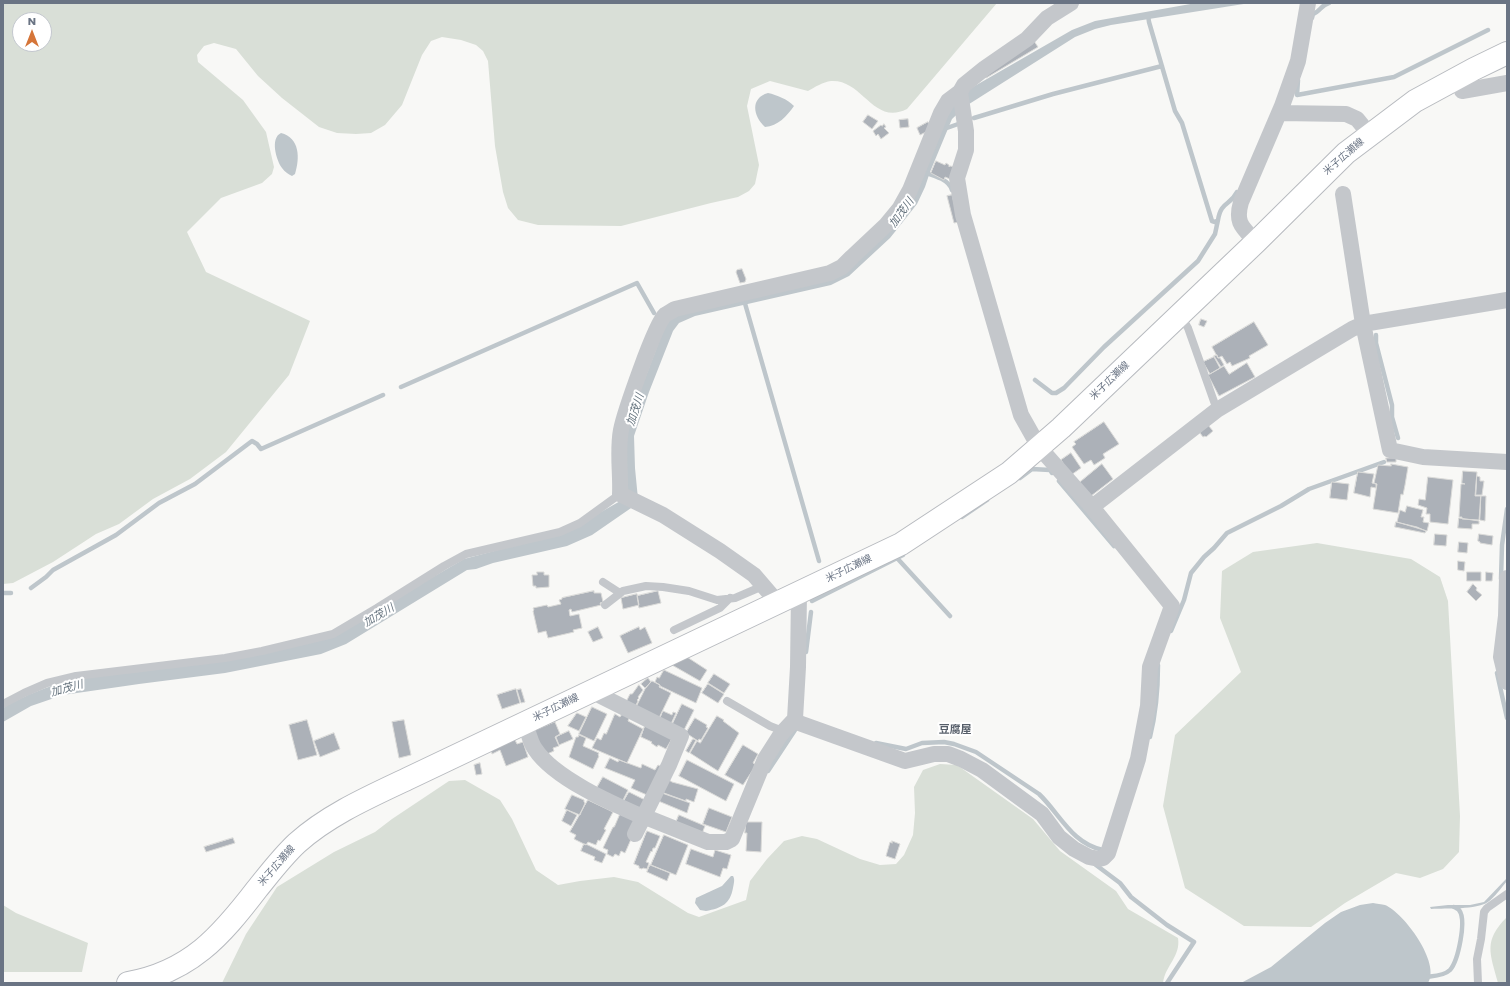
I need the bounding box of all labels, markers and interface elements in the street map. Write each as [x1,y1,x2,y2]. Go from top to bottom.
north arrow [12,12,52,52]
text: N [28,13,36,29]
street label: 米子広瀬線 [1321,136,1367,178]
water label: 加茂川 [887,196,917,230]
street label: 米子広瀬線 [1088,359,1132,403]
water label: 加茂川 [625,392,647,428]
street label: 米子広瀬線 [824,553,874,585]
water label: 加茂川 [361,602,397,630]
water label: 加茂川 [49,678,85,700]
street label: 米子広瀬線 [531,692,581,724]
district label: 豆腐屋 [939,723,971,737]
street label: 米子広瀬線 [256,843,298,889]

